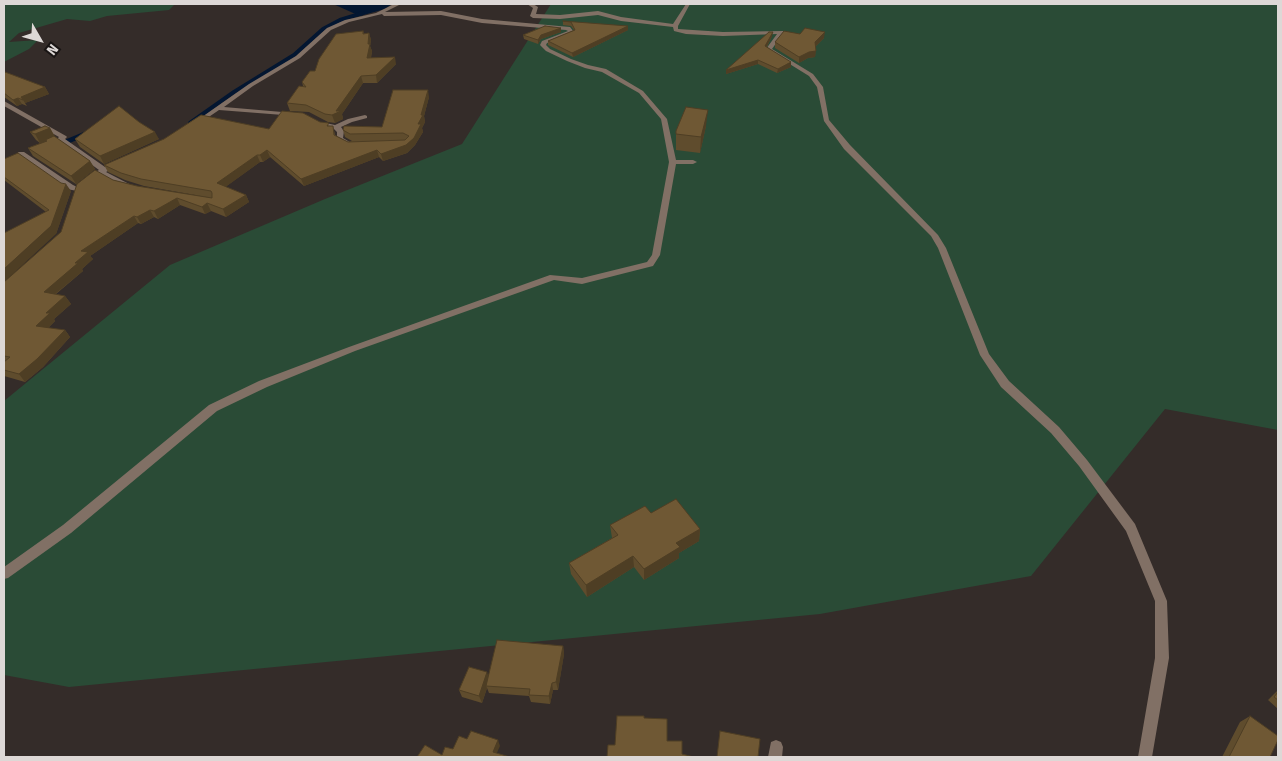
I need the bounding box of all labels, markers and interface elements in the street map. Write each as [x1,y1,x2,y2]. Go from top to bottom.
north arrow [15,15,65,65]
text: N [43,41,62,58]

